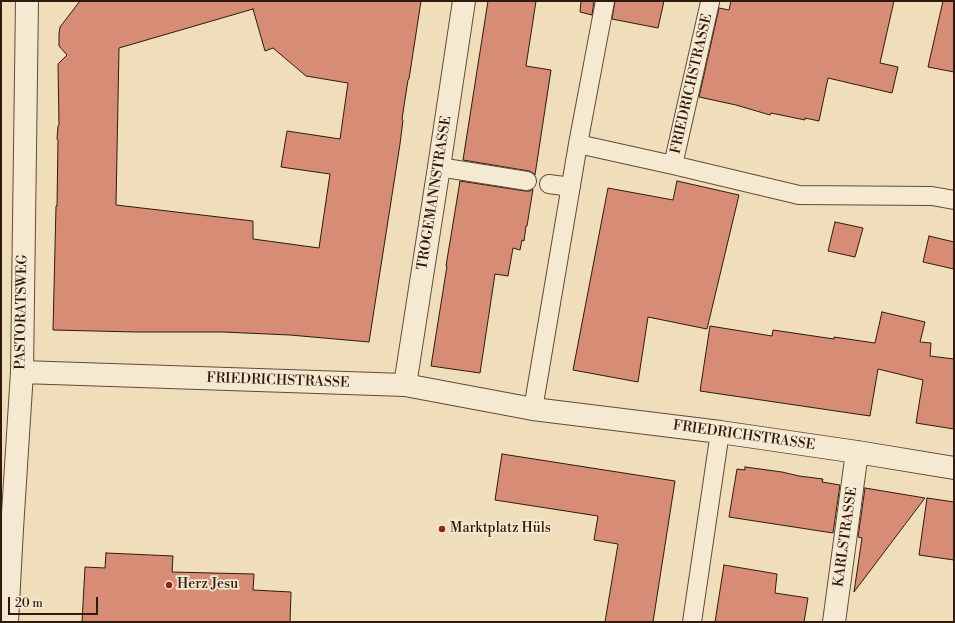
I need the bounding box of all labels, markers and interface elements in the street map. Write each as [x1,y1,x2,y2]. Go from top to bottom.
street label: FRIEDRICHSTRASSE [668,12,716,156]
street label: TROGEMANNSTRASSE [415,115,455,271]
street label: PASTORATSWEG [13,254,31,370]
street label: FRIEDRICHSTRASSE [206,370,350,392]
street label: FRIEDRICHSTRASSE [672,418,816,454]
street label: KARLSTRASSE [831,486,861,588]
place label: Marktplatz Hüls [450,521,551,537]
marker: Marktplatz Hüls [437,524,447,534]
place label: Herz Jesu [177,577,238,593]
marker: Herz Jesu [164,580,174,590]
scale bar [10,589,100,615]
text: 20 m [15,596,43,611]

